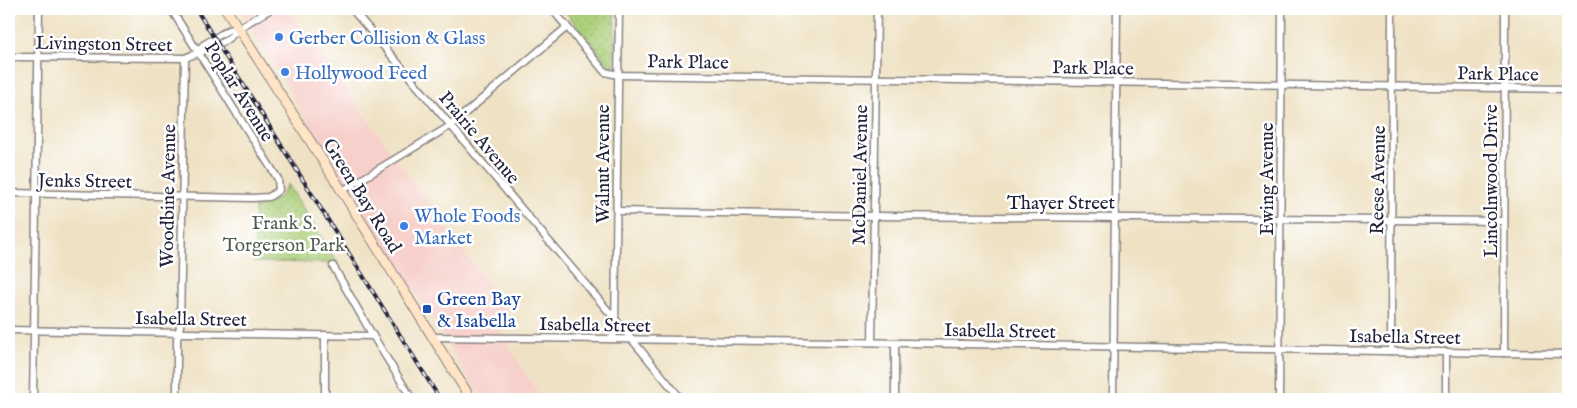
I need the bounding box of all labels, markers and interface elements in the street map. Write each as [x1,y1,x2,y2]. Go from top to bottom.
place label: Gerber Collision & Glass [289,27,485,51]
marker: Gerber Collision & Glass [273,31,285,43]
street label: Livingston Street [35,32,173,58]
street label: Poplar Avenue [198,38,279,147]
street label: Park Place [647,50,729,76]
street label: Park Place [1052,56,1134,82]
place label: Hollywood Feed [295,62,428,86]
street label: Park Place [1457,62,1539,88]
marker: Hollywood Feed [279,66,291,78]
street label: Prairie Avenue [433,87,525,190]
street label: Walnut Avenue [592,104,616,223]
street label: McDaniel Avenue [848,104,874,245]
street label: Lincolnwood Drive [1480,104,1504,258]
street label: Ewing Avenue [1256,122,1280,236]
street label: Woodbine Avenue [156,124,182,268]
street label: Reese Avenue [1366,125,1392,235]
street label: Green Bay Road [316,134,407,259]
street label: Jenks Street [36,169,133,195]
street label: Thayer Street [1007,192,1116,216]
place label: Whole Foods Market [414,205,520,251]
park label: Frank S. Torgerson Park [223,212,346,258]
marker: Whole Foods Market [398,220,410,232]
place label: Green Bay & Isabella [437,288,521,334]
marker: Green Bay & Isabella [421,303,433,315]
street label: Isabella Street [135,307,248,333]
street label: Isabella Street [539,313,652,339]
street label: Isabella Street [944,319,1057,345]
street label: Isabella Street [1349,325,1462,351]

